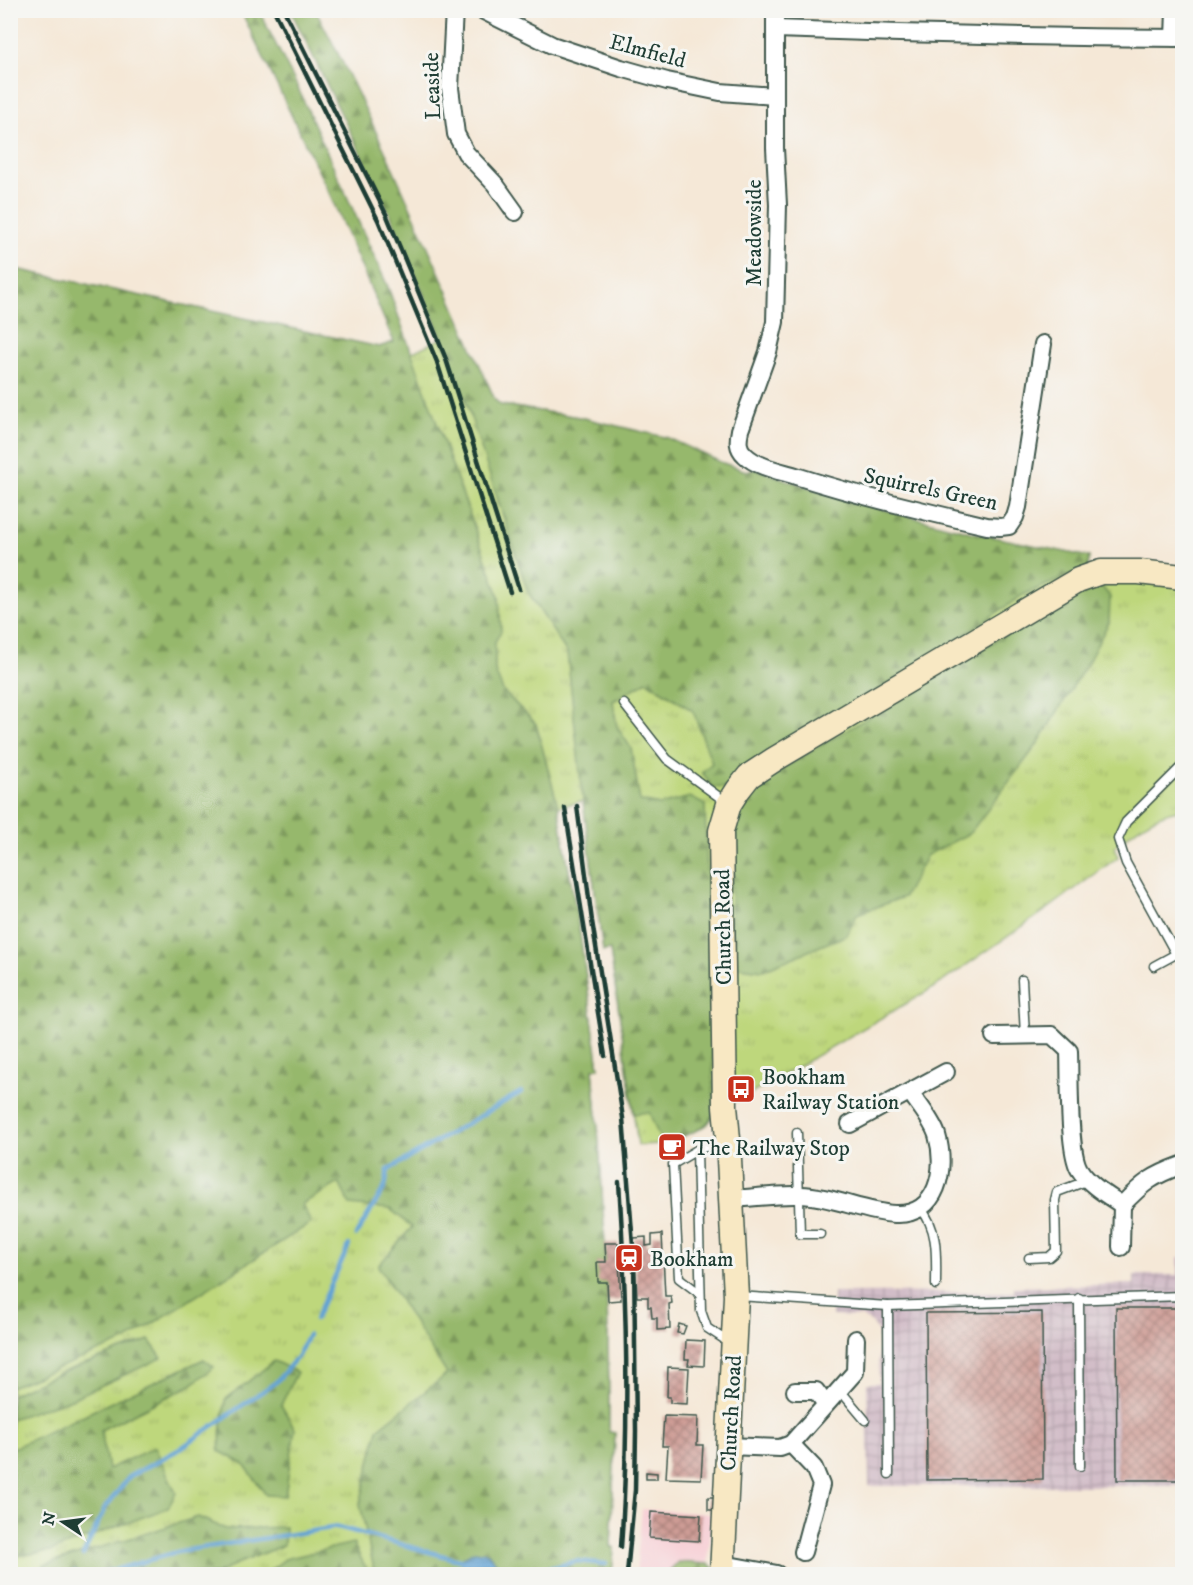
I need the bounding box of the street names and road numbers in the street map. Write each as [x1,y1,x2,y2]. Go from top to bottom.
street label: Elmfield [607,28,689,75]
street label: Leaside [418,52,447,120]
street label: Meadowside [741,179,768,287]
street label: Squirrels Green [861,462,1001,517]
street label: Church Road [709,869,738,985]
street label: Church Road [715,1354,748,1472]

